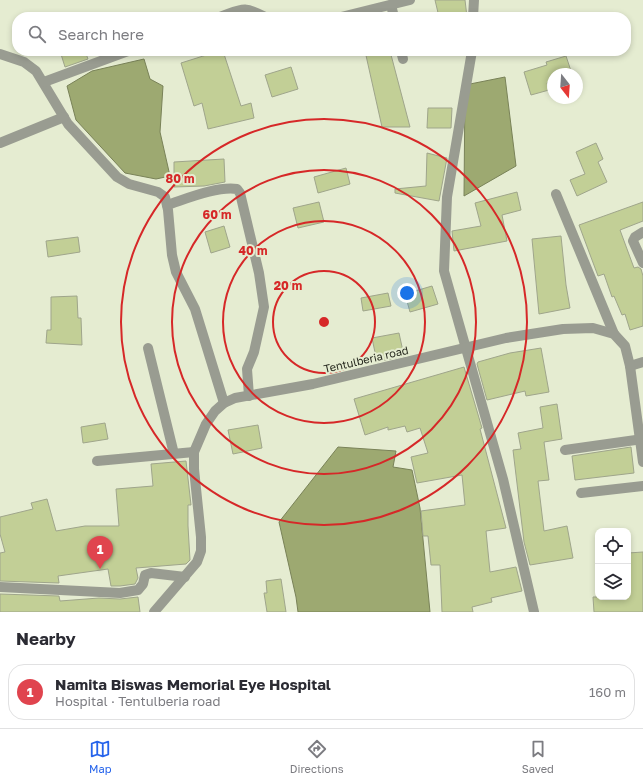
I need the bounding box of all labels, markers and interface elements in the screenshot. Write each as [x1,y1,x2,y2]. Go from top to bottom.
search box [12,12,631,56]
icon: search [26,23,48,45]
text: Search here [58,25,144,43]
north arrow [547,68,583,104]
text: 80 m [166,171,194,186]
text: 60 m [203,207,231,222]
text: 40 m [239,243,267,258]
text: 20 m [274,278,302,293]
your location [397,283,417,303]
centre of rings [317,315,331,329]
street label: Tentulberia road [322,343,410,375]
map controls [595,528,631,600]
button: locate [595,528,631,564]
pin: 1 [87,536,113,569]
button: layers [595,564,631,600]
text: Nearby [16,628,76,649]
text: Namita Biswas Memorial Eye Hospital [55,675,331,693]
text: 1 [27,684,33,700]
text: 160 m [589,684,626,700]
text: Hospital · Tentulberia road [55,693,220,709]
tab: Map [89,738,112,775]
tab: Directions [290,738,344,775]
tab: Saved [522,738,554,775]

